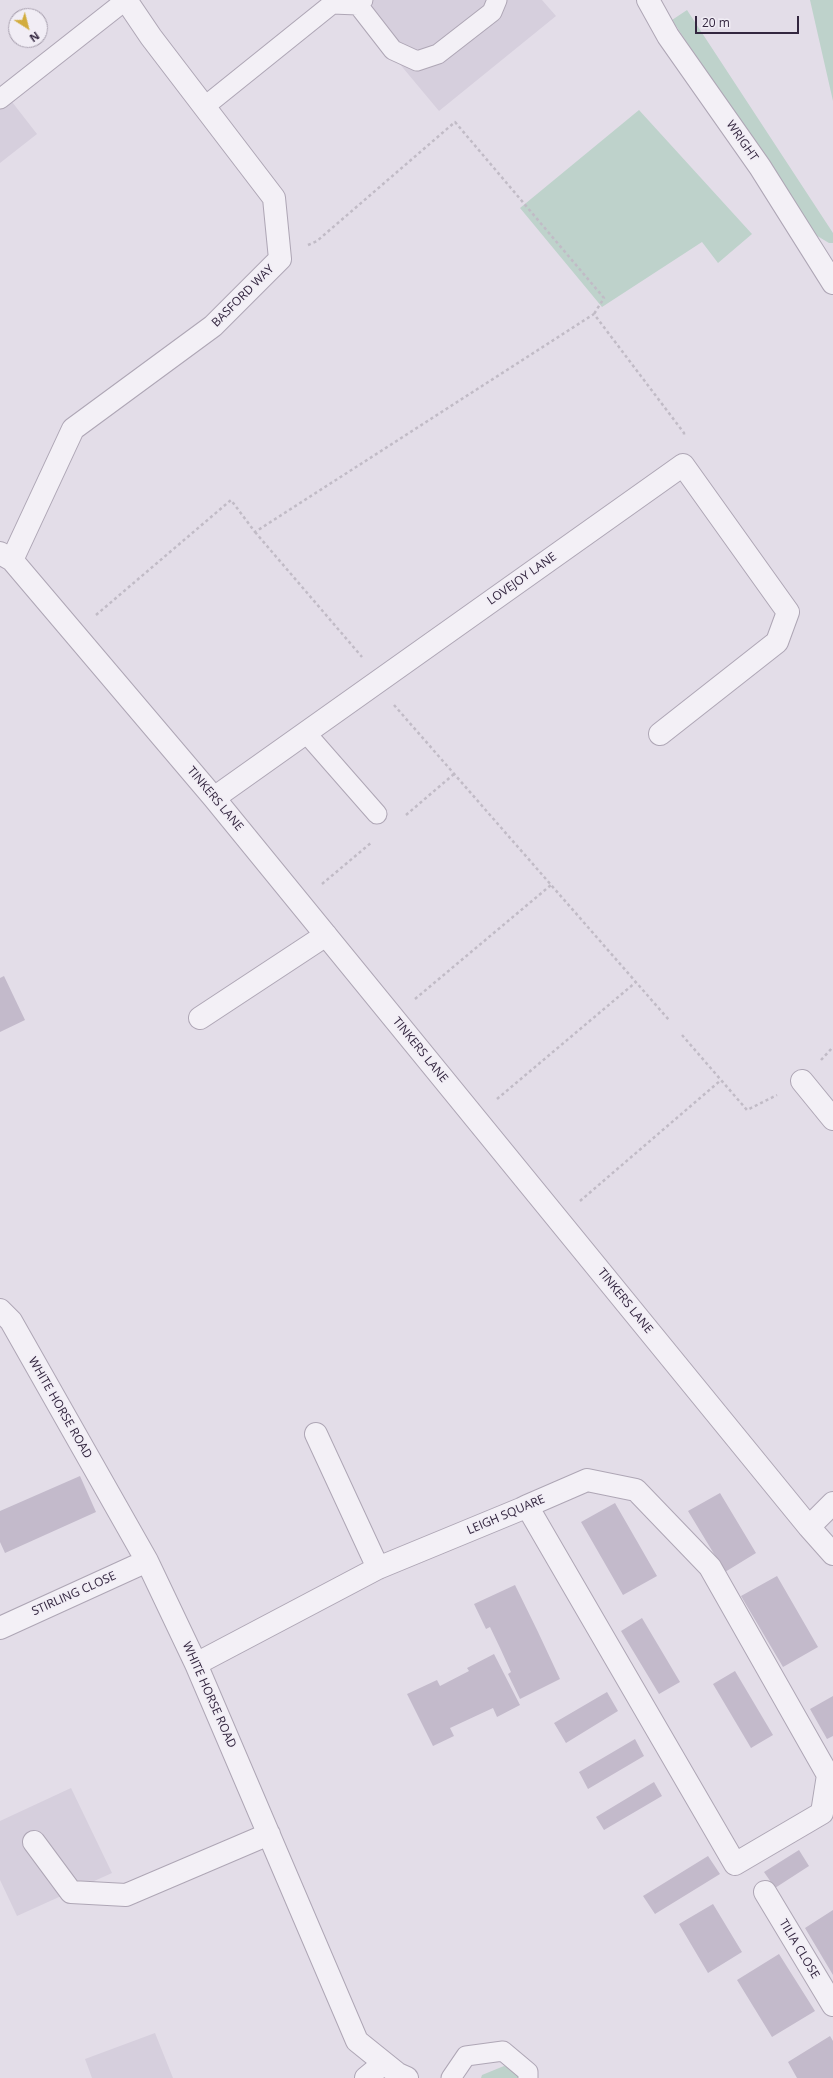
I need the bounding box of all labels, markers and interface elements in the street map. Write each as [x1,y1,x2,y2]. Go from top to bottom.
north arrow [8,8,48,48]
scale bar [697,8,801,34]
text: 20 m [702,14,730,31]
text: N [27,29,43,46]
street label: WRIGHT [723,118,761,164]
street label: BASFORD WAY [209,262,277,330]
street label: LOVEJOY LANE [485,550,559,608]
street label: TINKERS LANE [184,764,246,834]
street label: TINKERS LANE [389,1015,451,1085]
street label: TINKERS LANE [594,1266,656,1336]
street label: WHITE HORSE ROAD [25,1355,95,1461]
street label: LEIGH SQUARE [465,1492,547,1538]
street label: STIRLING CLOSE [30,1569,118,1619]
street label: WHITE HORSE ROAD [179,1640,239,1750]
street label: TILIA CLOSE [776,1917,822,1981]

